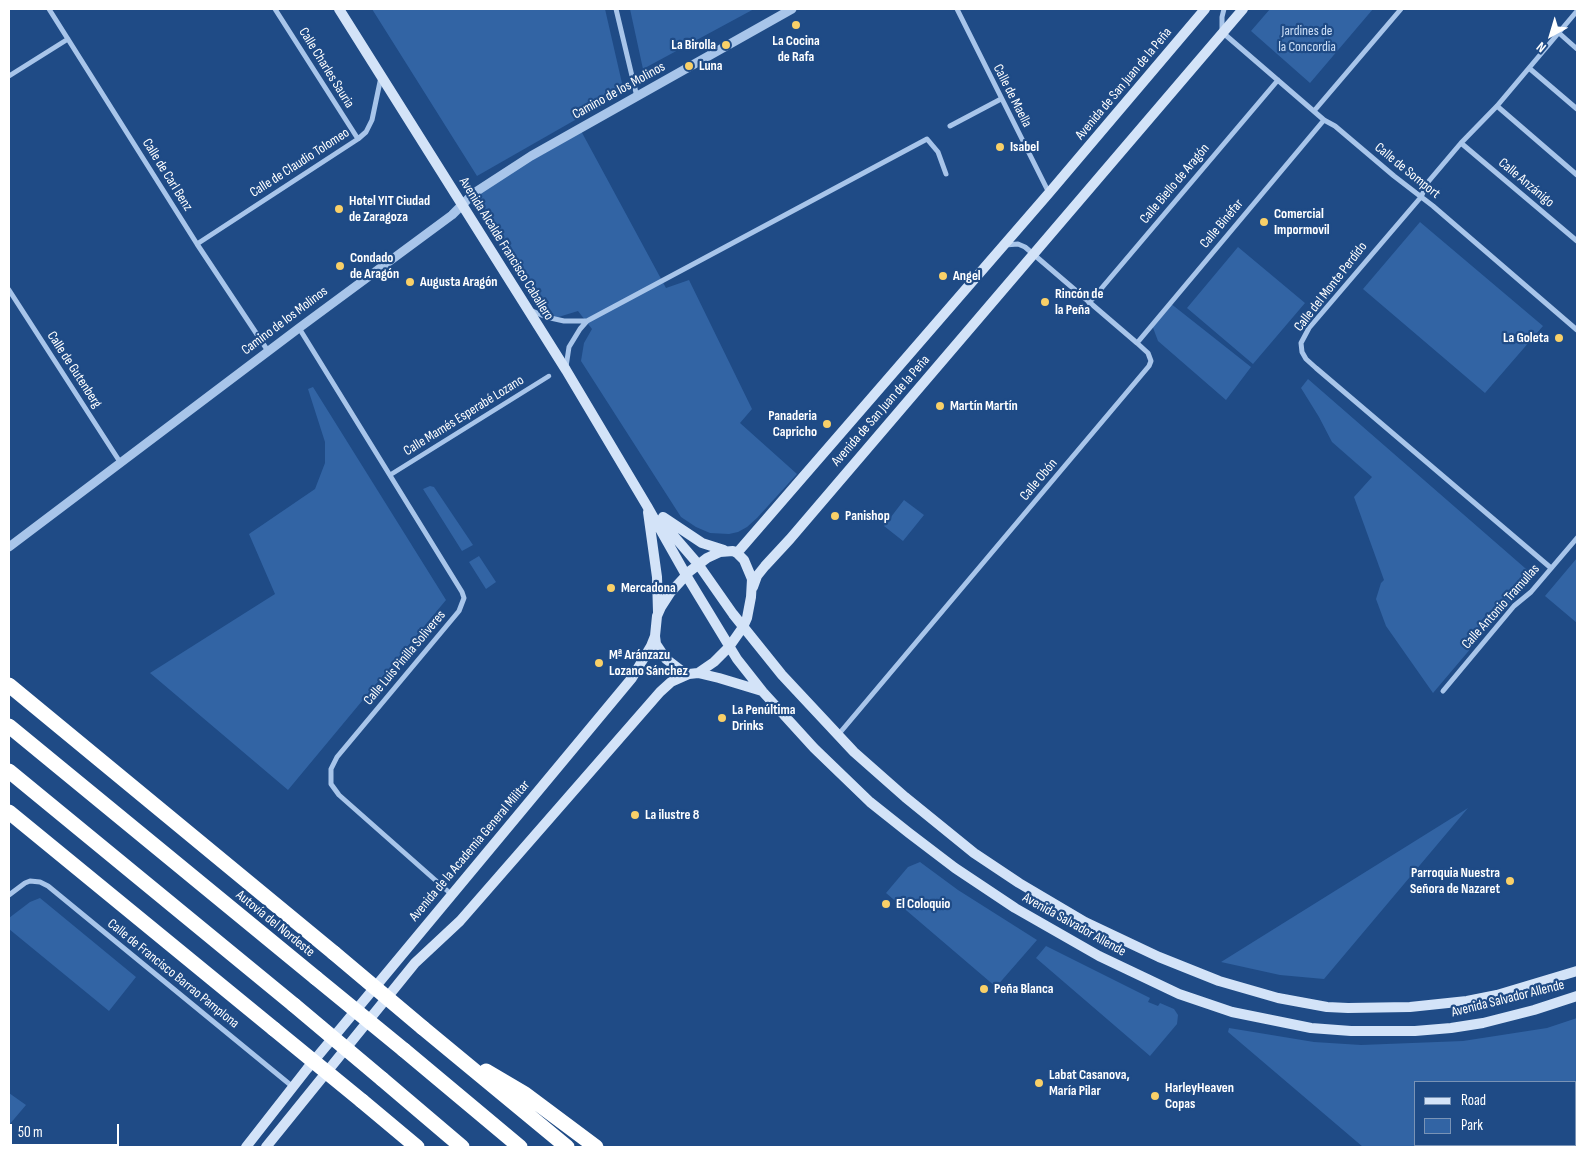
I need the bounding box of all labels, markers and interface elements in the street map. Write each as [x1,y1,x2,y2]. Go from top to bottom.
north arrow [1526,10,1576,60]
marker: La Cocina de Rafa [790,19,802,31]
park label: Jardines de la Concordia [1278,23,1336,56]
street label: Avenida de San Juan de la Peña [1072,24,1176,144]
street label: Calle Charles Sauria [295,25,357,111]
place label: La Cocina de Rafa [772,33,820,65]
place label: La Birolla [671,37,716,53]
text: N [1533,38,1550,56]
marker: La Birolla [720,39,732,51]
place label: Luna [699,58,723,74]
street label: Camino de los Molinos [570,59,668,123]
marker: Luna [683,60,695,72]
street label: Calle de Maella [989,62,1035,130]
street label: Calle de Claudio Tolomeo [247,125,353,201]
street label: Calle de Carl Benz [138,136,196,214]
place label: Isabel [1010,139,1039,155]
street label: Calle de Somport [1371,139,1443,203]
marker: Isabel [994,141,1006,153]
street label: Calle Biello de Aragón [1137,141,1213,227]
street label: Calle Anzánigo [1495,155,1557,211]
street label: Avenida Alcalde Francisco Caballero [455,174,557,324]
place label: Hotel YIT Ciudad de Zaragoza [349,193,430,226]
street label: Calle Binéfar [1197,196,1247,252]
marker: Hotel YIT Ciudad de Zaragoza [333,203,345,215]
place label: Comercial Impormovil [1274,206,1330,238]
marker: Comercial Impormovil [1258,216,1270,228]
street label: Calle del Monte Perdido [1291,239,1371,335]
place label: Condado de Aragón [350,250,399,282]
marker: Condado de Aragón [334,260,346,272]
place label: Angel [953,268,981,284]
marker: Angel [937,270,949,282]
place label: Augusta Aragón [420,274,497,290]
marker: Augusta Aragón [404,276,416,288]
street label: Camino de los Molinos [239,283,331,359]
place label: Rincón de la Peña [1055,286,1103,318]
marker: Rincón de la Peña [1039,296,1051,308]
street label: Calle de Gutenberg [43,329,105,411]
place label: La Goleta [1503,330,1549,346]
marker: La Goleta [1553,332,1565,344]
street label: Avenida de San Juan de la Peña [828,352,934,470]
street label: Calle Mamés Esperabé Lozano [401,372,527,460]
place label: Martín Martín [950,398,1018,414]
marker: Martín Martín [934,400,946,412]
place label: Panaderia Capricho [768,408,817,441]
marker: Panaderia Capricho [821,418,833,430]
street label: Calle Obón [1017,456,1061,504]
place label: Panishop [845,508,890,524]
marker: Panishop [829,510,841,522]
street label: Calle Antonio Tramullas [1459,561,1543,653]
place label: Mercadona [621,580,676,596]
marker: Mercadona [605,582,617,594]
street label: Calle Luis Pinilla Soliveres [360,607,450,709]
place label: Mª Aránzazu Lozano Sánchez [609,647,688,680]
marker: Mª Aránzazu Lozano Sánchez [593,657,605,669]
place label: La Penúltima Drinks [732,702,795,734]
marker: La Penúltima Drinks [716,712,728,724]
street label: Avenida de la Academia General Militar [406,777,534,925]
place label: La ilustre 8 [645,807,699,823]
marker: La ilustre 8 [629,809,641,821]
place label: Parroquia Nuestra Señora de Nazaret [1410,865,1500,898]
marker: Parroquia Nuestra Señora de Nazaret [1504,875,1516,887]
street label: Autovía del Nordeste [232,887,318,961]
street label: Avenida Salvador Allende [1019,890,1129,960]
place label: El Coloquio [896,896,950,912]
marker: El Coloquio [880,898,892,910]
street label: Calle de Francisco Barrao Pamplona [104,916,242,1032]
street label: Avenida Salvador Allende [1450,977,1566,1021]
place label: Peña Blanca [994,981,1053,997]
marker: Peña Blanca [978,983,990,995]
place label: Labat Casanova, María Pilar [1049,1067,1130,1100]
marker: Labat Casanova, María Pilar [1033,1077,1045,1089]
place label: HarleyHeaven Copas [1165,1080,1234,1112]
legend [1414,1081,1576,1146]
marker: HarleyHeaven Copas [1149,1090,1161,1102]
text: Road [1461,1091,1486,1110]
scale bar [12,1114,121,1146]
text: Park [1461,1116,1483,1135]
text: 50 m [18,1123,43,1142]

